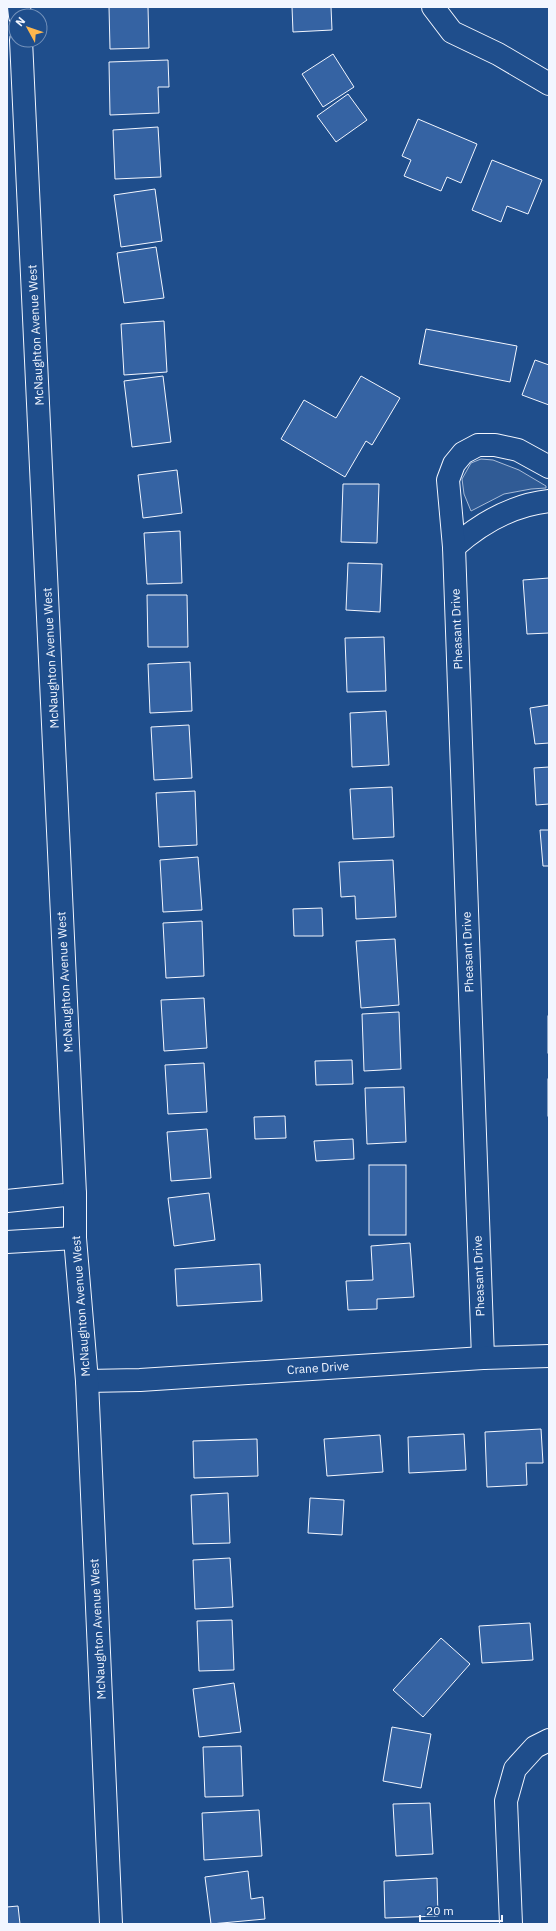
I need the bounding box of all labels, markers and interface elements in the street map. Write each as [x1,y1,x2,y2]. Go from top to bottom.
north arrow [8,8,48,48]
text: N [12,14,28,29]
street label: McNaughton Avenue West [24,264,47,406]
street label: McNaughton Avenue West [39,587,62,729]
street label: Pheasant Drive [448,588,465,670]
street label: McNaughton Avenue West [53,911,76,1053]
street label: Pheasant Drive [459,911,476,993]
street label: McNaughton Avenue West [68,1235,93,1377]
street label: Pheasant Drive [470,1235,487,1317]
street label: Crane Drive [286,1358,350,1377]
street label: McNaughton Avenue West [86,1558,109,1700]
scale bar [420,1897,502,1923]
text: 20 m [426,1903,454,1918]

